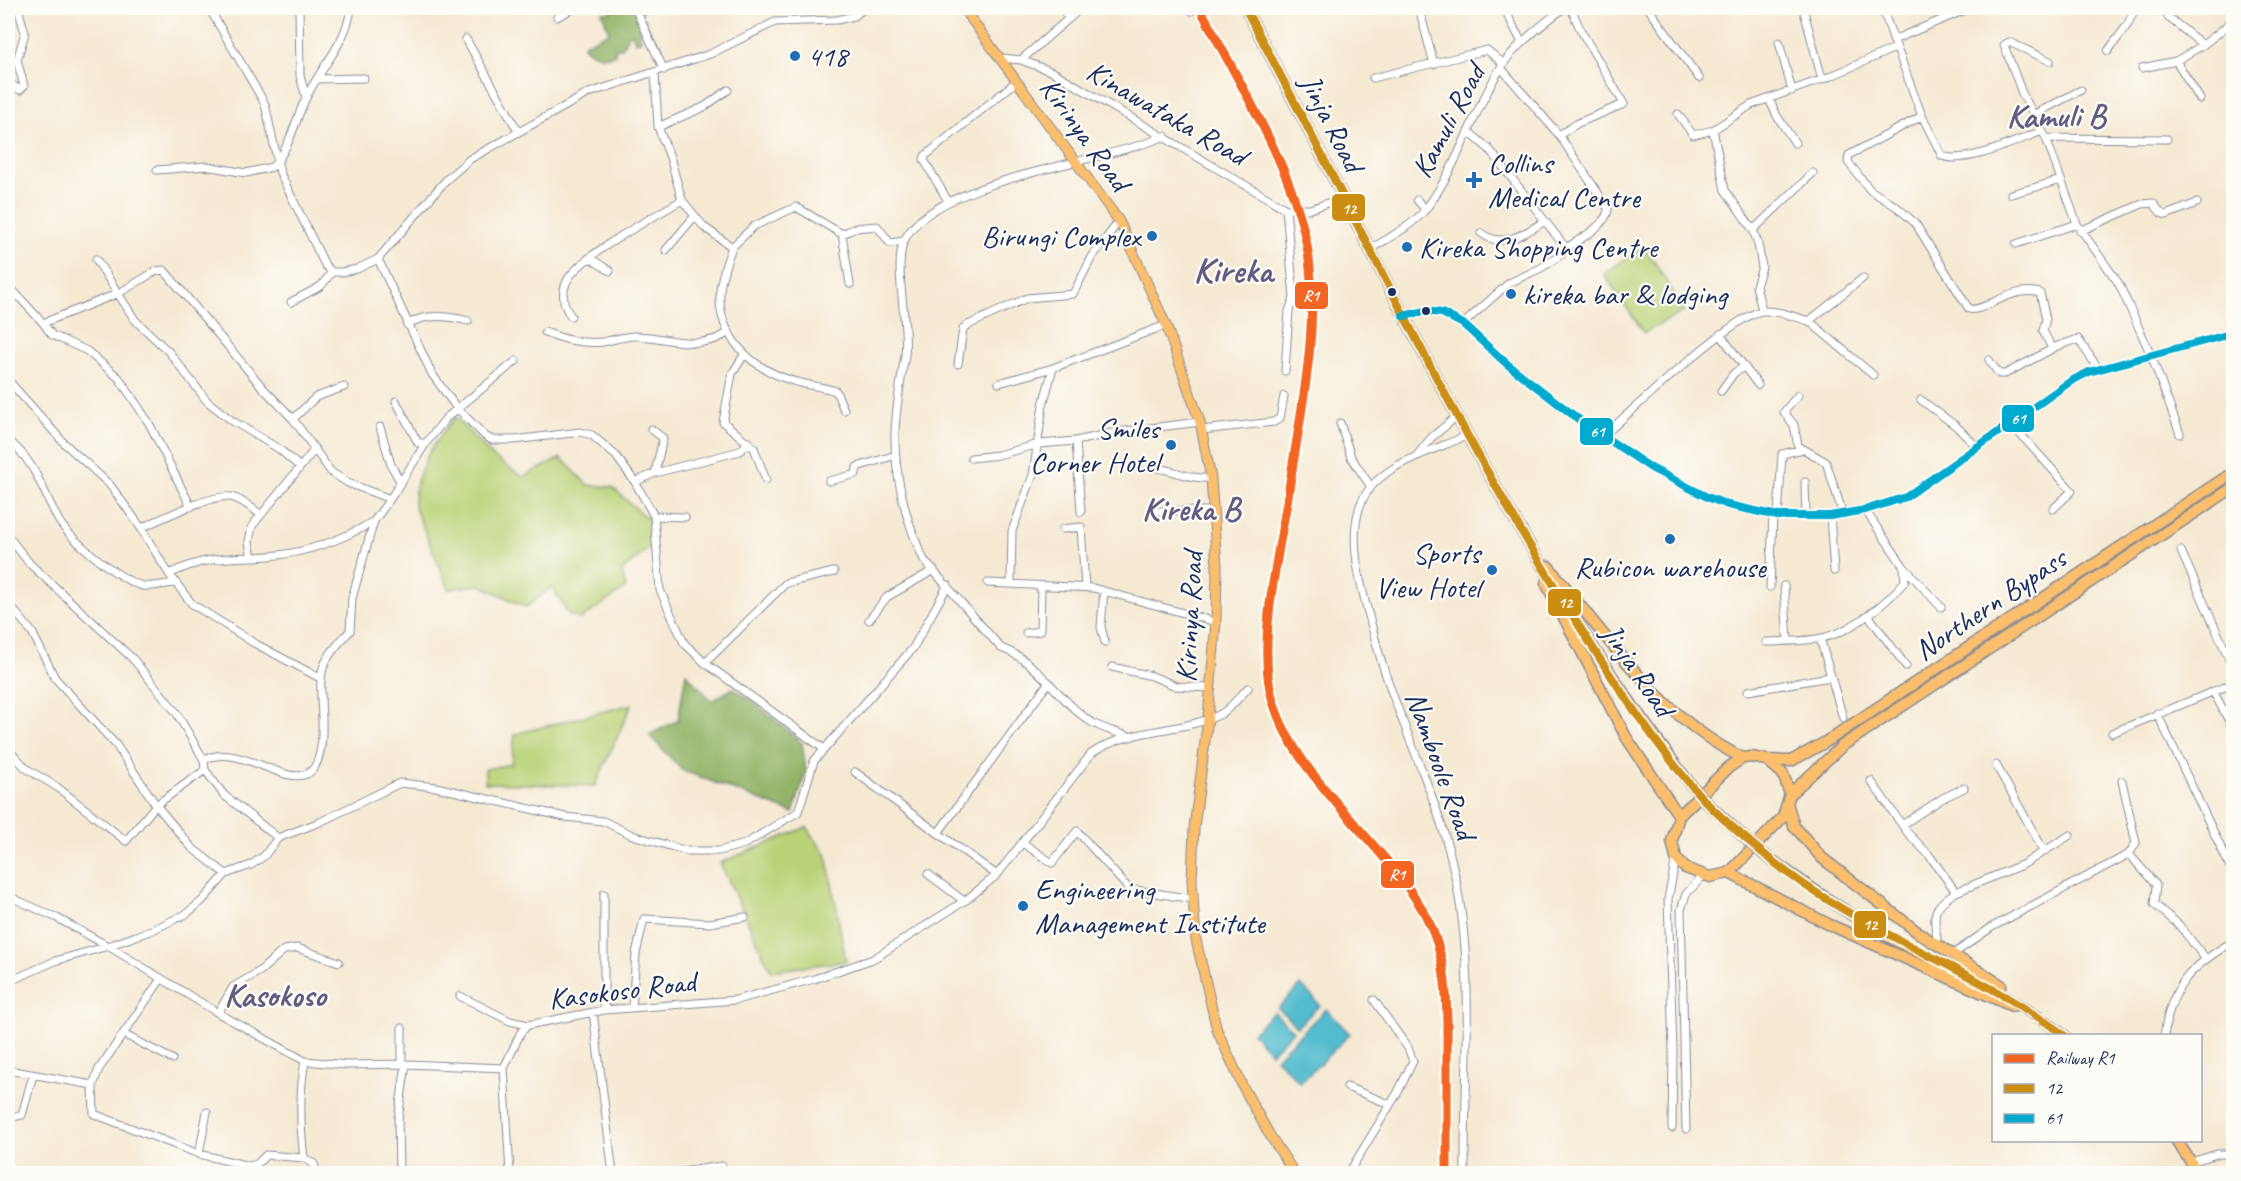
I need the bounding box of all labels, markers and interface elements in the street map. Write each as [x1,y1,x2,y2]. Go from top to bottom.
place label: 418 [807,37,850,75]
marker: 418 [788,49,802,63]
street label: Kinawataka Road [1080,52,1258,176]
street label: Kamuli Road [1402,54,1496,184]
street label: Jinja Road [1290,66,1375,182]
street label: Kirinya Road [1031,70,1141,201]
district label: Kamuli B [2007,95,2108,137]
place label: Collins Medical Centre [1488,144,1642,216]
marker: Collins Medical Centre [1465,171,1483,189]
line badge: 12 [1331,193,1366,222]
text: 12 [1342,199,1358,219]
place label: Birungi Complex [982,217,1143,255]
place label: Kireka Shopping Centre [1419,228,1660,266]
marker: Birungi Complex [1145,229,1159,243]
marker: Kireka Shopping Centre [1400,240,1414,254]
district label: Kireka [1193,247,1276,293]
place label: kireka bar & lodging [1523,275,1729,313]
line badge: R1 [1294,281,1329,310]
text: R1 [1303,286,1321,306]
unlabelled marker [1386,286,1398,298]
marker: kireka bar & lodging [1504,287,1518,301]
unlabelled marker [1420,305,1432,317]
line badge: 61 [2001,404,2035,433]
place label: Smiles Corner Hotel [1030,409,1164,481]
text: 61 [2011,409,2027,429]
line badge: 61 [1579,417,1614,446]
text: 61 [1590,422,1606,442]
marker: Smiles Corner Hotel [1164,438,1178,452]
district label: Kireka B [1142,488,1243,530]
marker: Rubicon warehouse [1663,532,1677,546]
place label: Sports View Hotel [1375,534,1485,606]
street label: Northern Bypass [1907,538,2075,669]
street label: Kirinya Road [1167,547,1212,683]
place label: Rubicon warehouse [1574,548,1768,586]
marker: Sports View Hotel [1485,563,1499,577]
line badge: 12 [1547,588,1582,617]
text: 12 [1558,593,1574,613]
street label: Jinja Road [1592,614,1685,727]
street label: Namboole Road [1397,686,1487,848]
line badge: R1 [1380,860,1415,889]
text: R1 [1389,865,1407,885]
place label: Engineering Management Institute [1035,870,1267,942]
marker: Engineering Management Institute [1016,899,1030,913]
line badge: 12 [1853,910,1887,939]
text: 12 [1863,915,1879,935]
street label: Kasokoso Road [546,962,702,1018]
district label: Kasokoso [224,974,328,1016]
legend [1992,1034,2202,1142]
text: Railway R1 [2046,1047,2116,1069]
text: 12 [2046,1077,2064,1099]
text: 61 [2046,1107,2063,1129]

